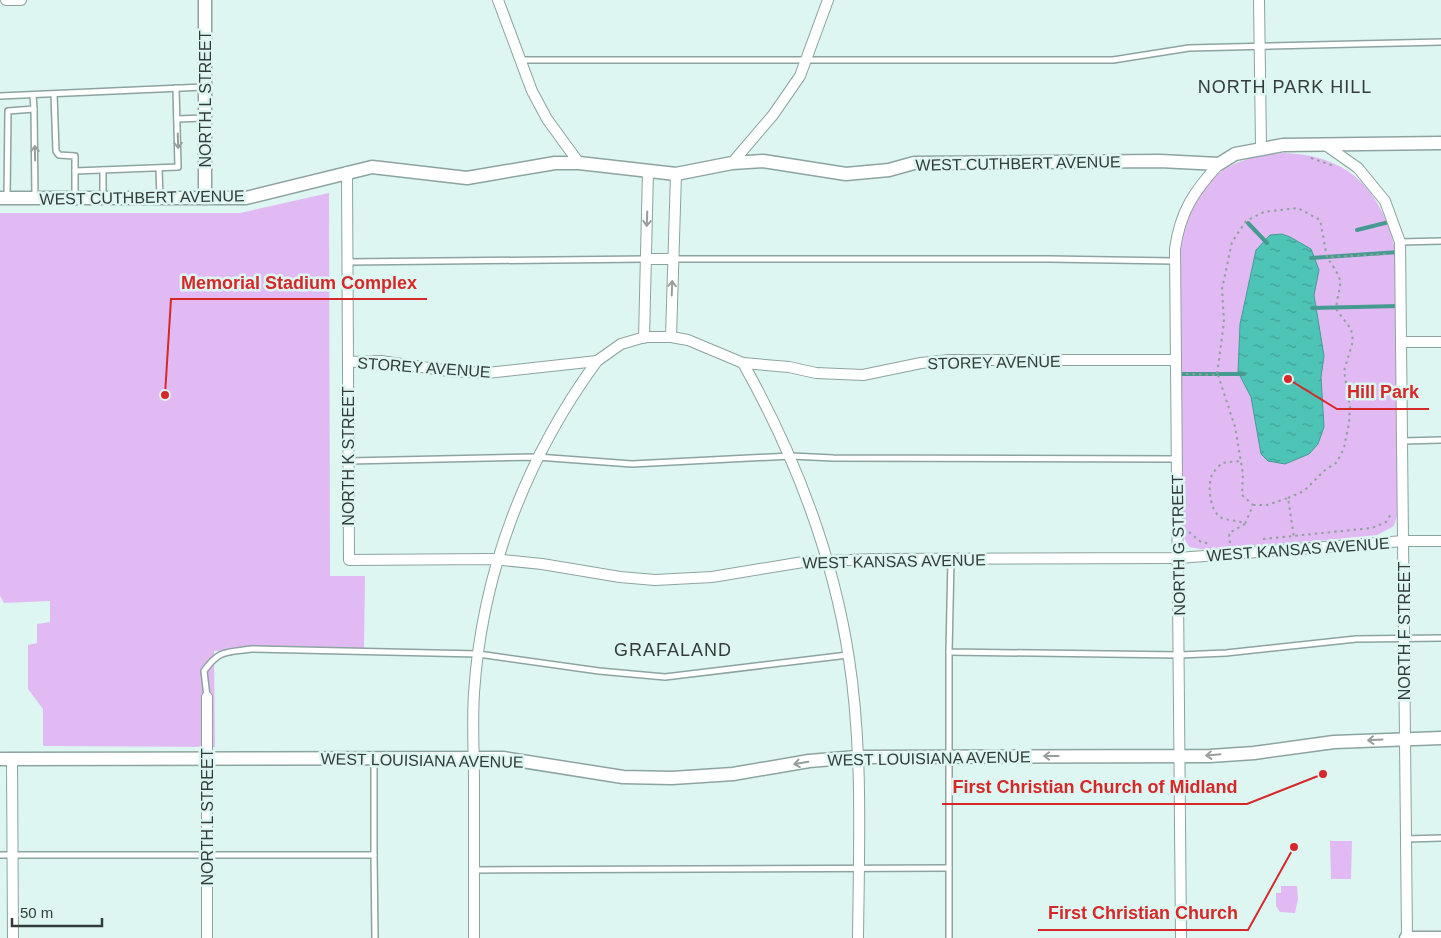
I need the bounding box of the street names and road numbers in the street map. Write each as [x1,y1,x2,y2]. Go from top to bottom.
street label: NORTH L STREET [197,30,214,167]
street label: WEST CUTHBERT AVENUE [915,153,1121,174]
street label: WEST CUTHBERT AVENUE [39,187,245,208]
street label: STOREY AVENUE [927,353,1061,372]
street label: STOREY AVENUE [357,354,491,381]
street label: NORTH K STREET [340,386,357,526]
street label: NORTH G STREET [1169,474,1188,616]
street label: WEST KANSAS AVENUE [1206,535,1390,564]
street label: WEST KANSAS AVENUE [802,551,986,572]
street label: NORTH F STREET [1396,562,1413,700]
street label: NORTH L STREET [199,748,216,885]
street label: WEST LOUISIANA AVENUE [827,748,1031,769]
street label: WEST LOUISIANA AVENUE [320,750,524,771]

